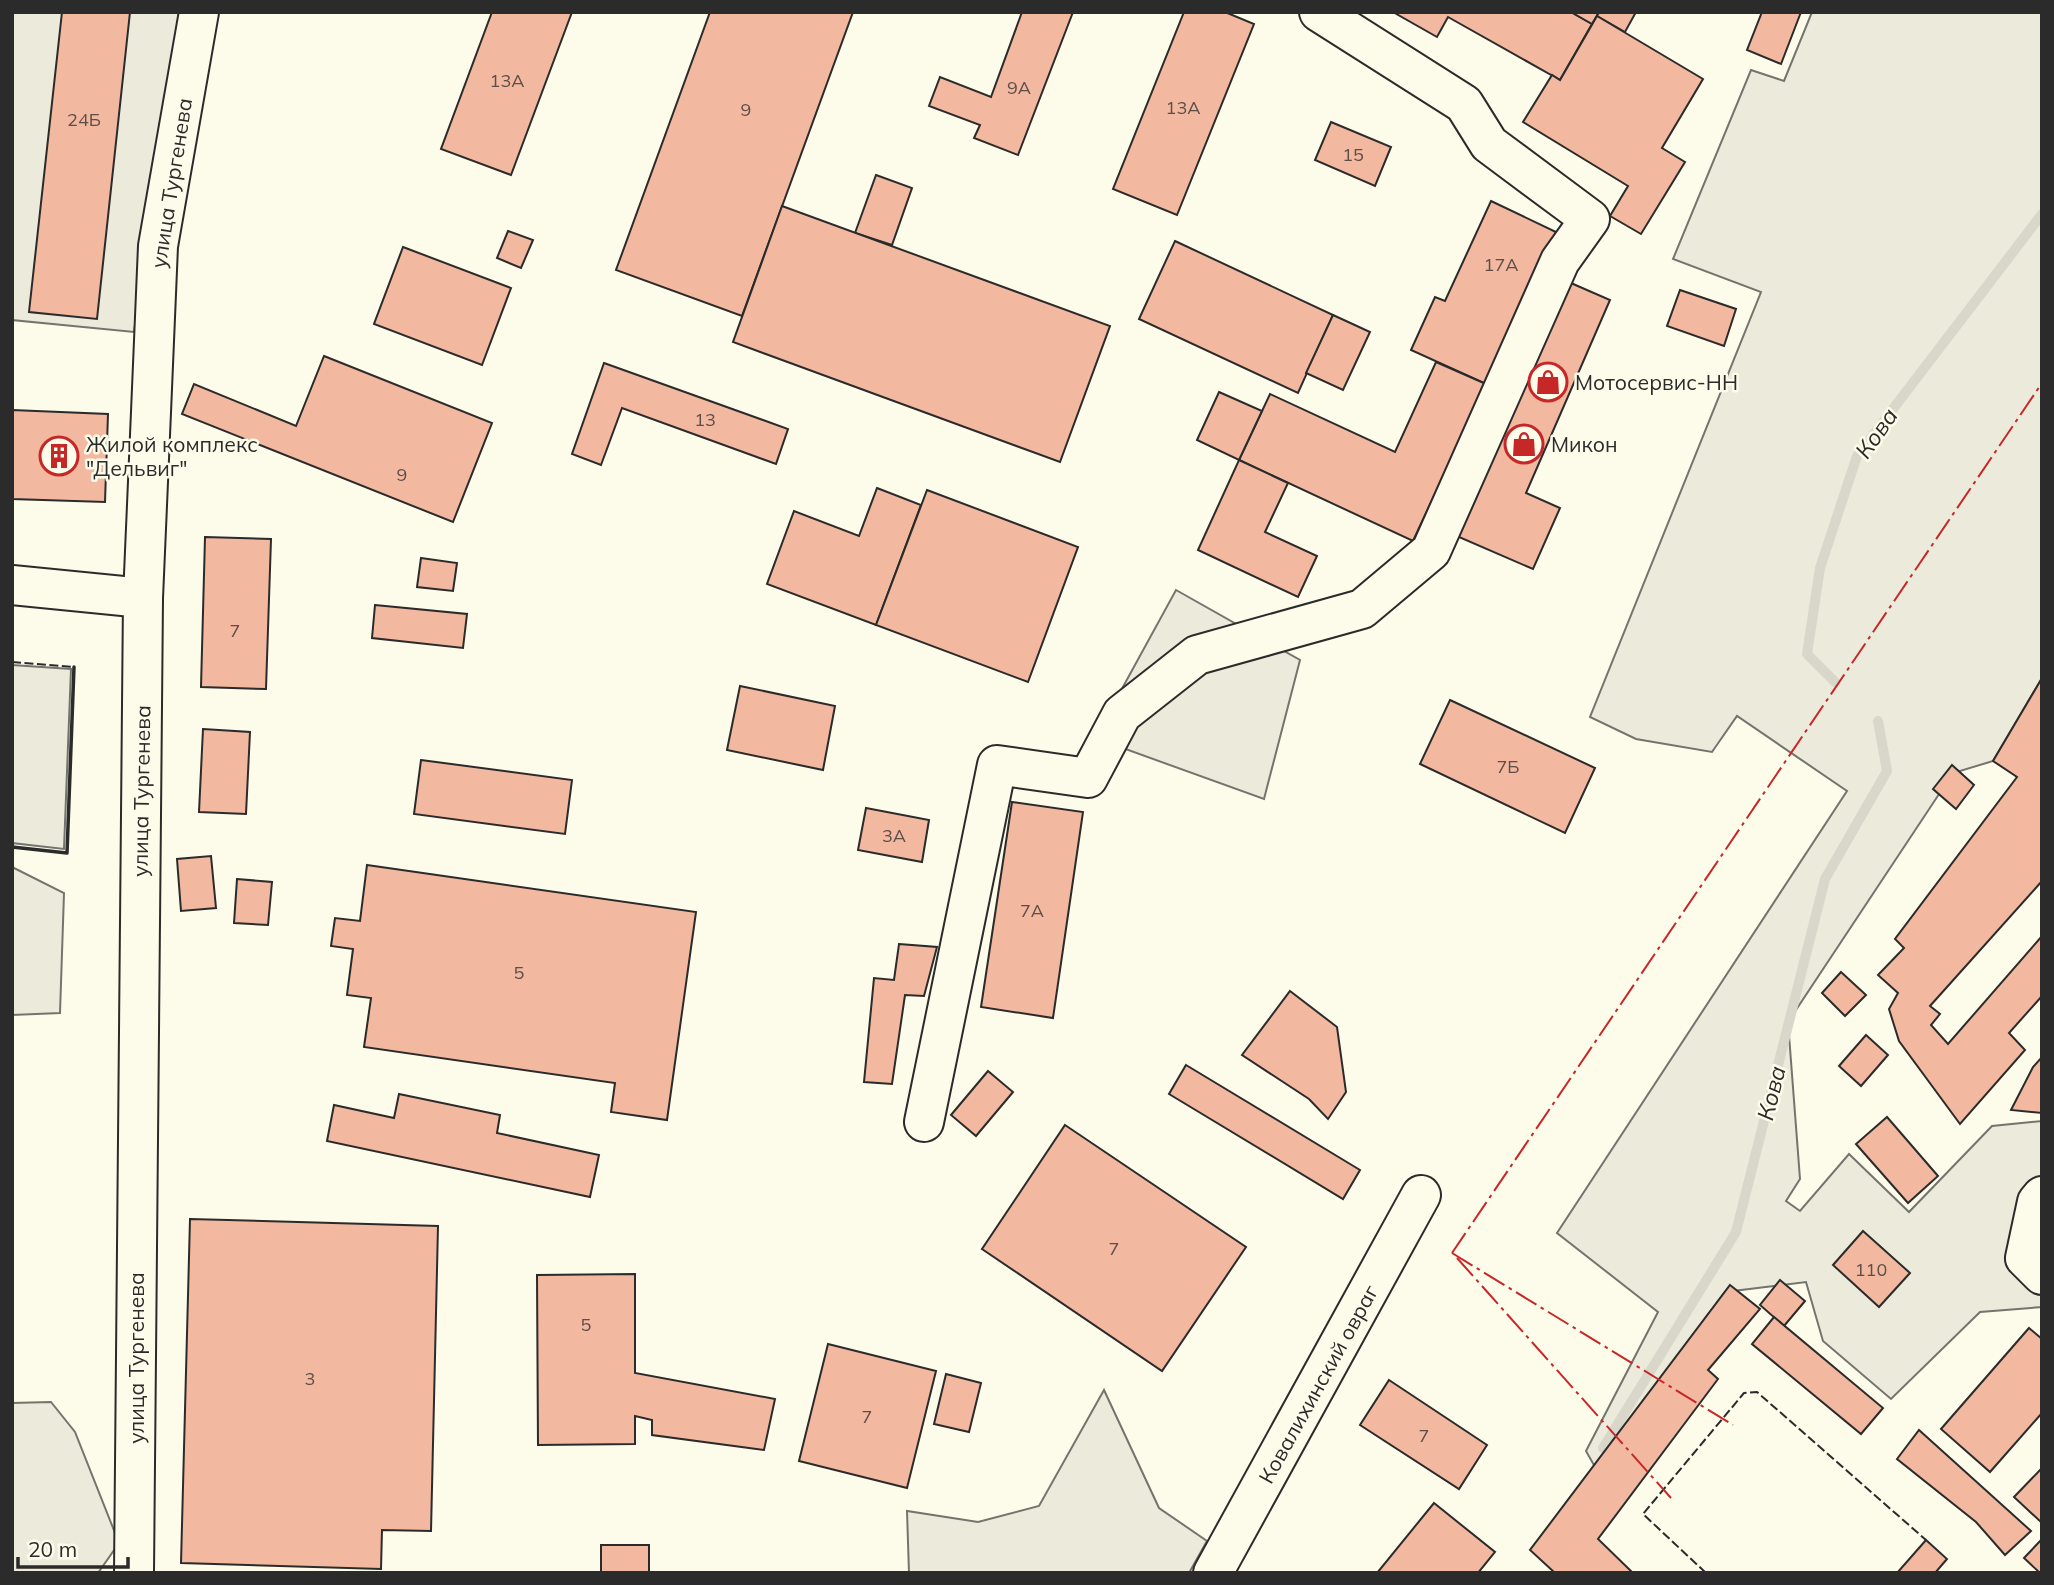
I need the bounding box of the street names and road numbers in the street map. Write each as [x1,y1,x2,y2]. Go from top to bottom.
street label: улица Тургенева [145,96,197,270]
street label: улица Тургенева [127,705,155,877]
street label: улица Тургенева [123,1272,149,1444]
street label: Ковалихинский овраг [1253,1280,1384,1488]

